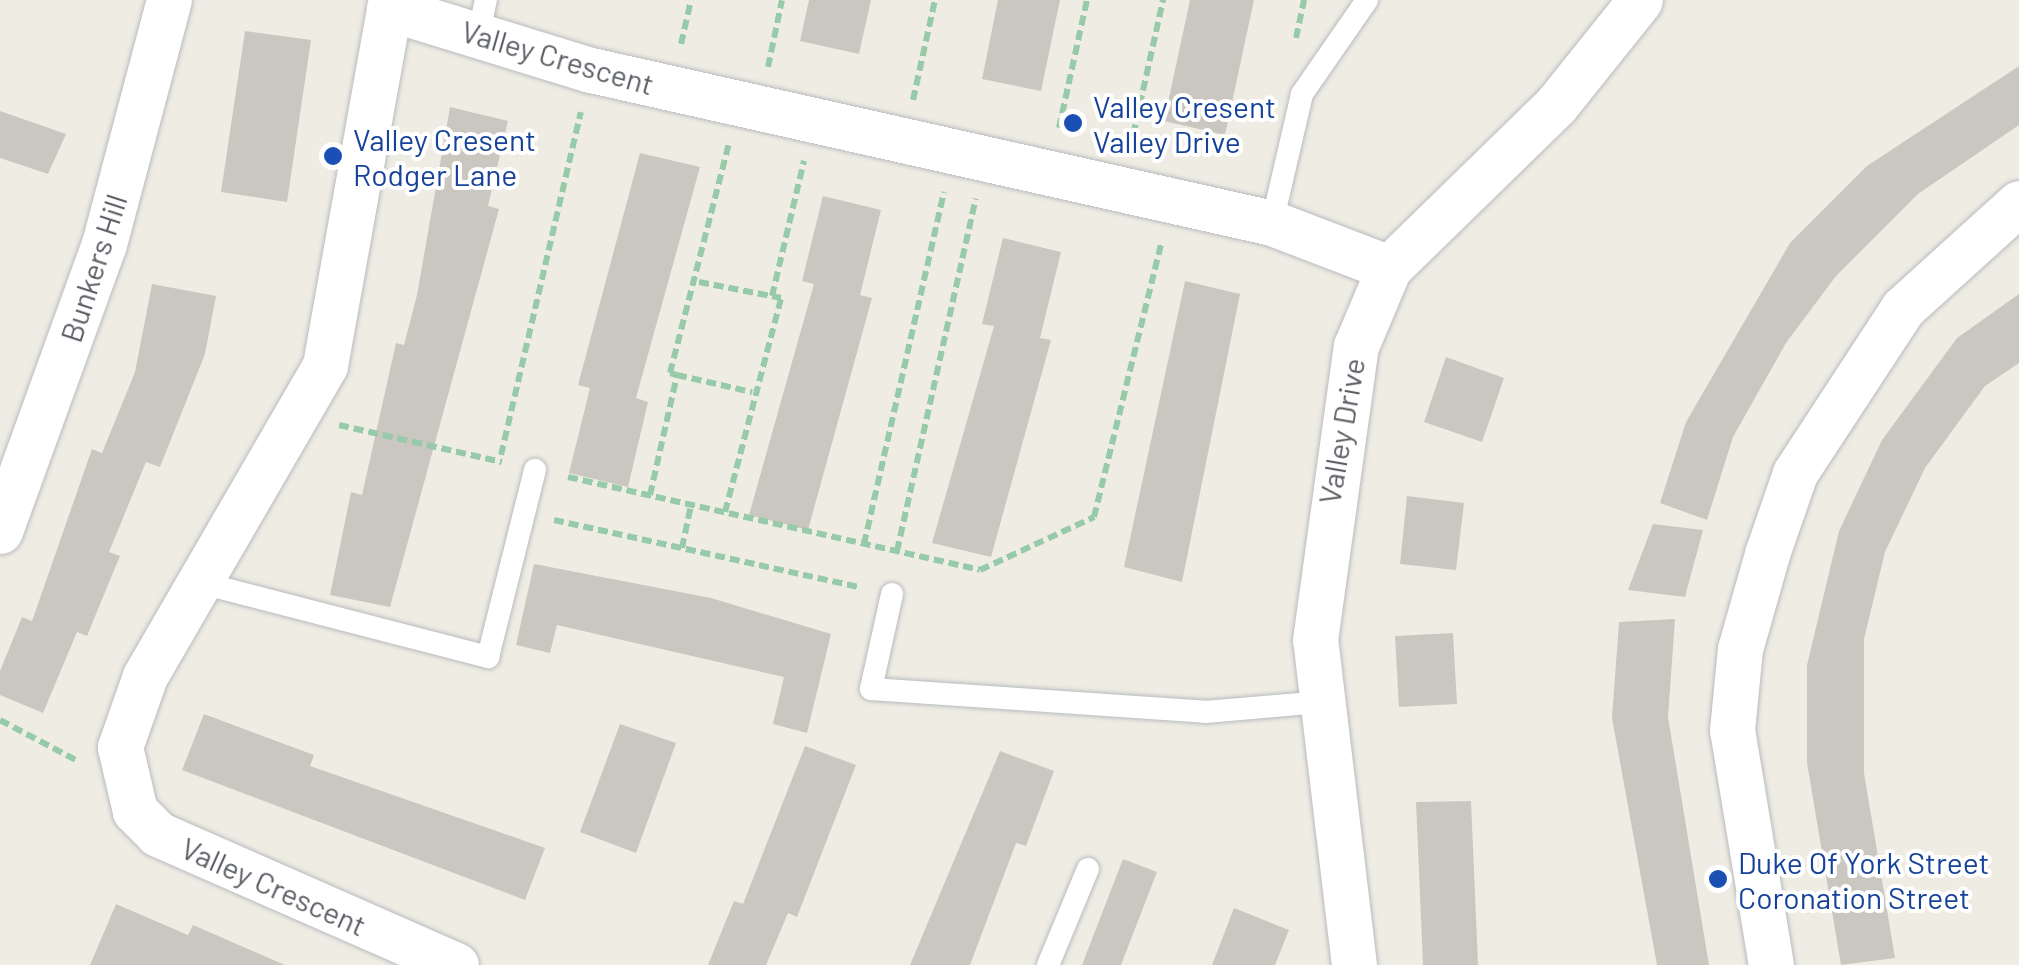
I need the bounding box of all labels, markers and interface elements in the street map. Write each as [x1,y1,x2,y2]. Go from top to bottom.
street label: Valley Crescent [458,12,658,102]
place label: Valley Cresent Valley Drive [1093,88,1276,158]
marker: Valley Cresent Valley Drive [1062,112,1084,134]
place label: Valley Cresent Rodger Lane [353,121,536,192]
marker: Valley Cresent Rodger Lane [322,145,344,167]
street label: Bunkers Hill [52,189,134,347]
street label: Valley Drive [1310,355,1372,507]
street label: Valley Crescent [176,829,372,943]
place label: Duke Of York Street Coronation Street [1738,844,1989,914]
marker: Duke Of York Street Coronation Street [1707,868,1729,890]

